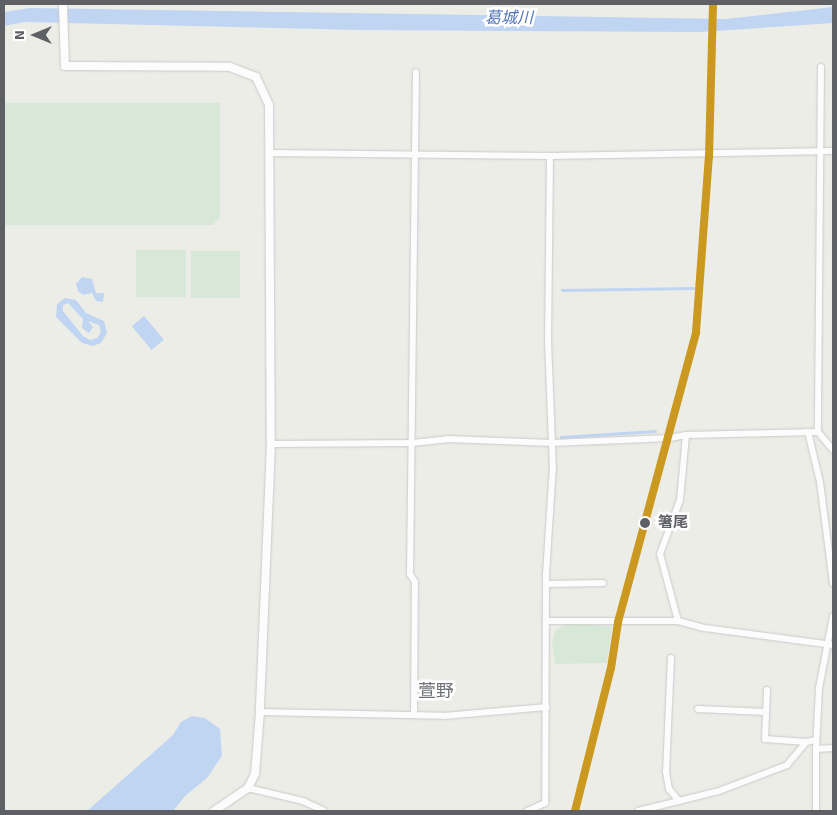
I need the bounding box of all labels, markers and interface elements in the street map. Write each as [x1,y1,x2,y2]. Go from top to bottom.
water label: 葛城川 [485,8,533,28]
north arrow [10,10,60,60]
text: N [11,30,28,40]
marker: 箸尾 [636,514,654,532]
place label: 箸尾 [658,514,688,532]
district label: 萱野 [418,680,454,702]

